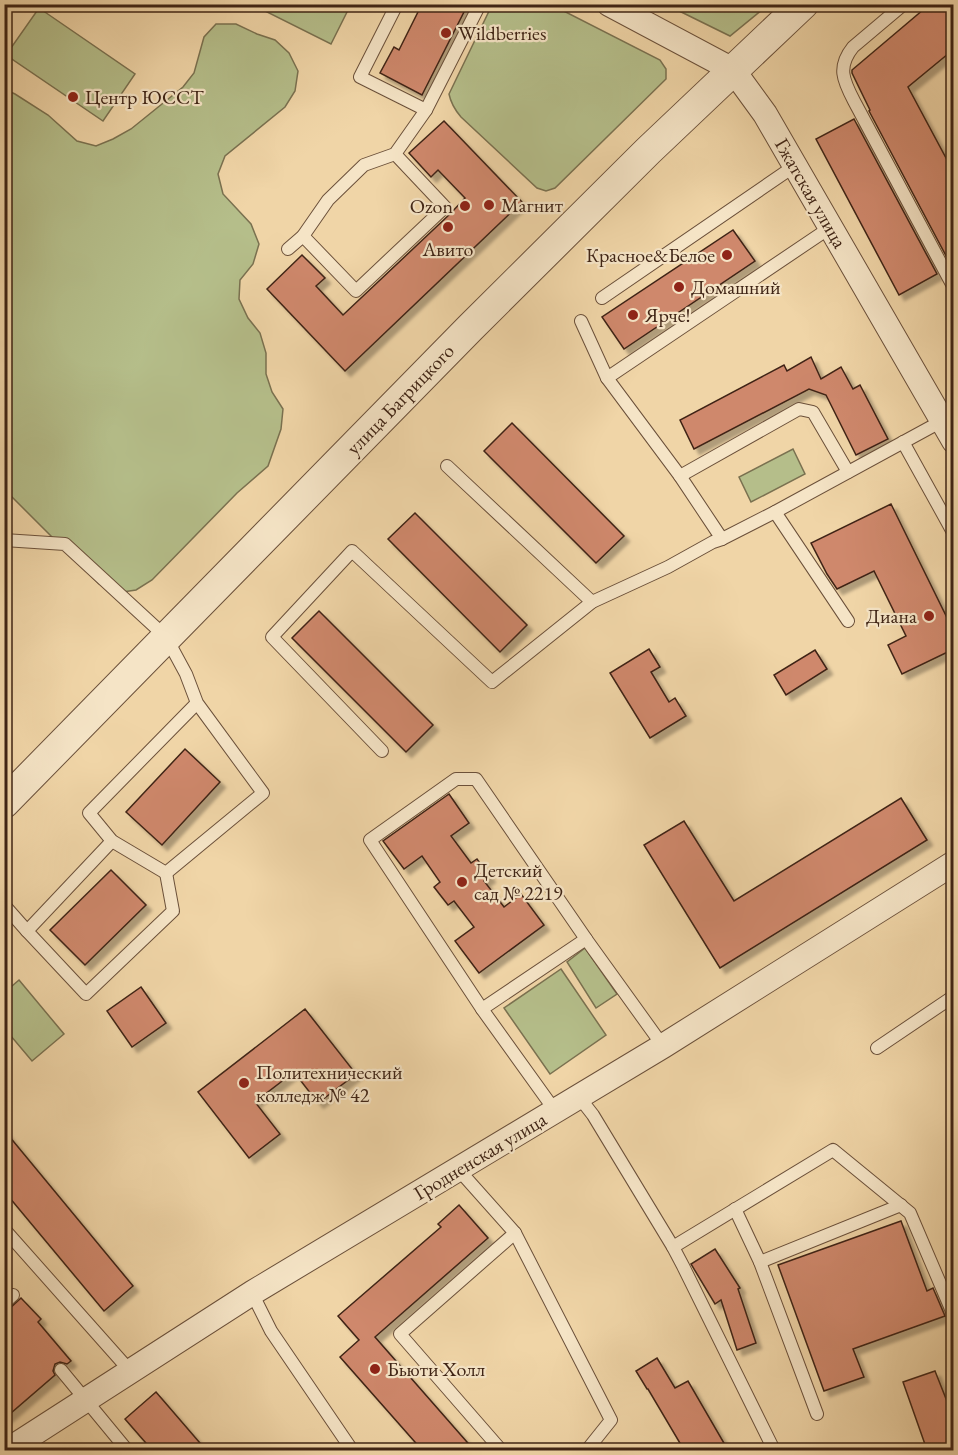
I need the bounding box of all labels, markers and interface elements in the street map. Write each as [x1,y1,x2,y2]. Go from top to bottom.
place label: Wildberries [458,20,546,46]
marker: Wildberries [439,26,453,40]
place label: Центр ЮССТ [85,84,204,110]
marker: Центр ЮССТ [66,90,80,104]
street label: Гжатская улица [769,133,853,253]
place label: Магнит [501,192,563,218]
place label: Ozon [410,193,453,219]
marker: Магнит [482,198,496,212]
marker: Ozon [458,199,472,213]
marker: Авито [441,220,455,234]
place label: Авито [422,236,474,262]
place label: Красное&Белое [586,242,715,268]
marker: Красное&Белое [720,248,734,262]
place label: Домашний [691,274,781,300]
marker: Домашний [672,280,686,294]
place label: Ярче! [644,302,691,328]
marker: Ярче! [626,308,640,322]
street label: улица Багрицкого [340,338,460,460]
place label: Диана [866,603,917,629]
marker: Диана [922,609,936,623]
place label: Детский сад № 2219 [474,857,563,906]
marker: Детский сад № 2219 [455,875,469,889]
place label: Политехнический колледж № 42 [256,1059,403,1108]
marker: Политехнический колледж № 42 [237,1076,251,1090]
street label: Гродненская улица [409,1106,551,1206]
place label: Бьюти Холл [387,1356,486,1382]
marker: Бьюти Холл [368,1362,382,1376]

